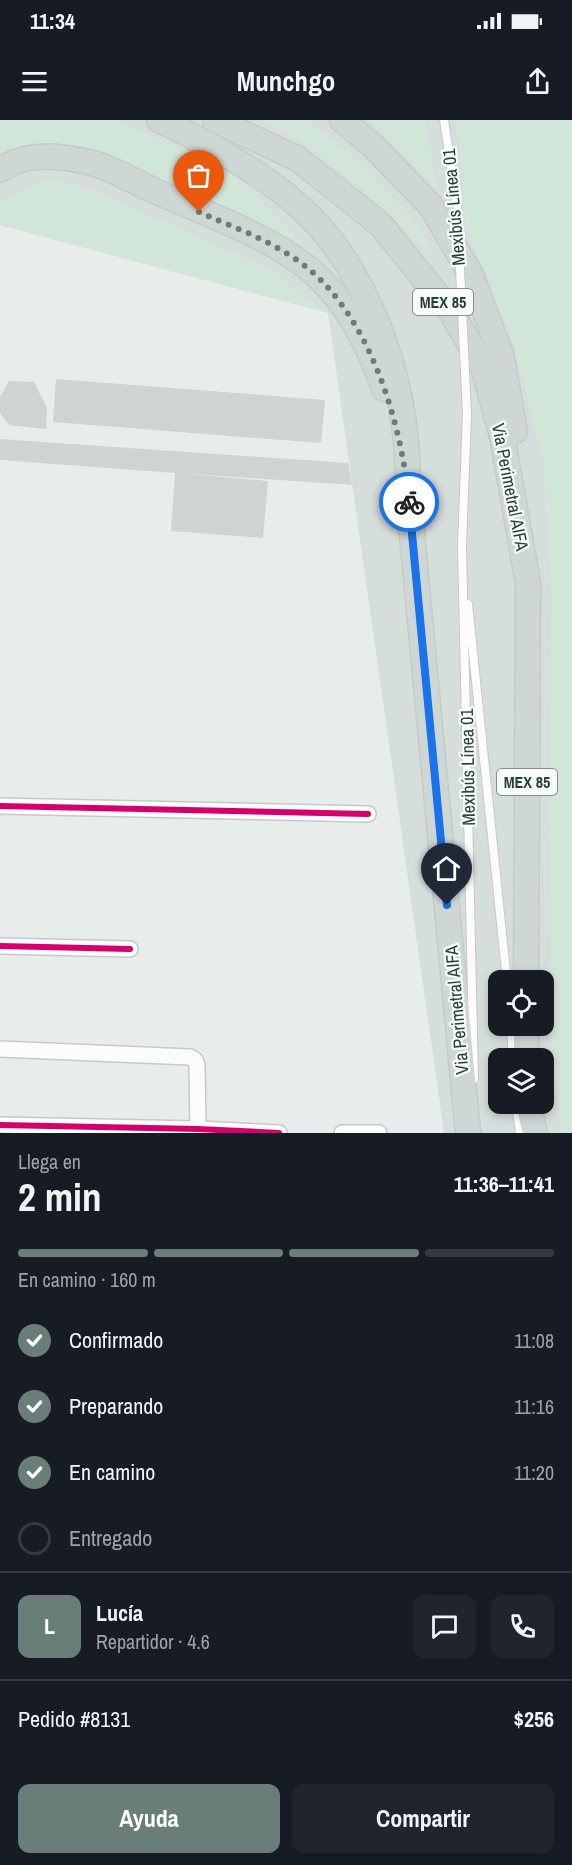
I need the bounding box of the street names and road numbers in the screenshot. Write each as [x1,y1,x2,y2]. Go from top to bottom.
street label: Mexibús Línea 01 [436,147,471,267]
road number: MEX 85 [413,289,473,315]
street label: Via Perimetral AIFA [486,421,535,553]
street label: Mexibús Línea 01 [454,707,481,826]
road number: MEX 85 [497,769,557,795]
street label: Via Perimetral AIFA [438,944,475,1076]

